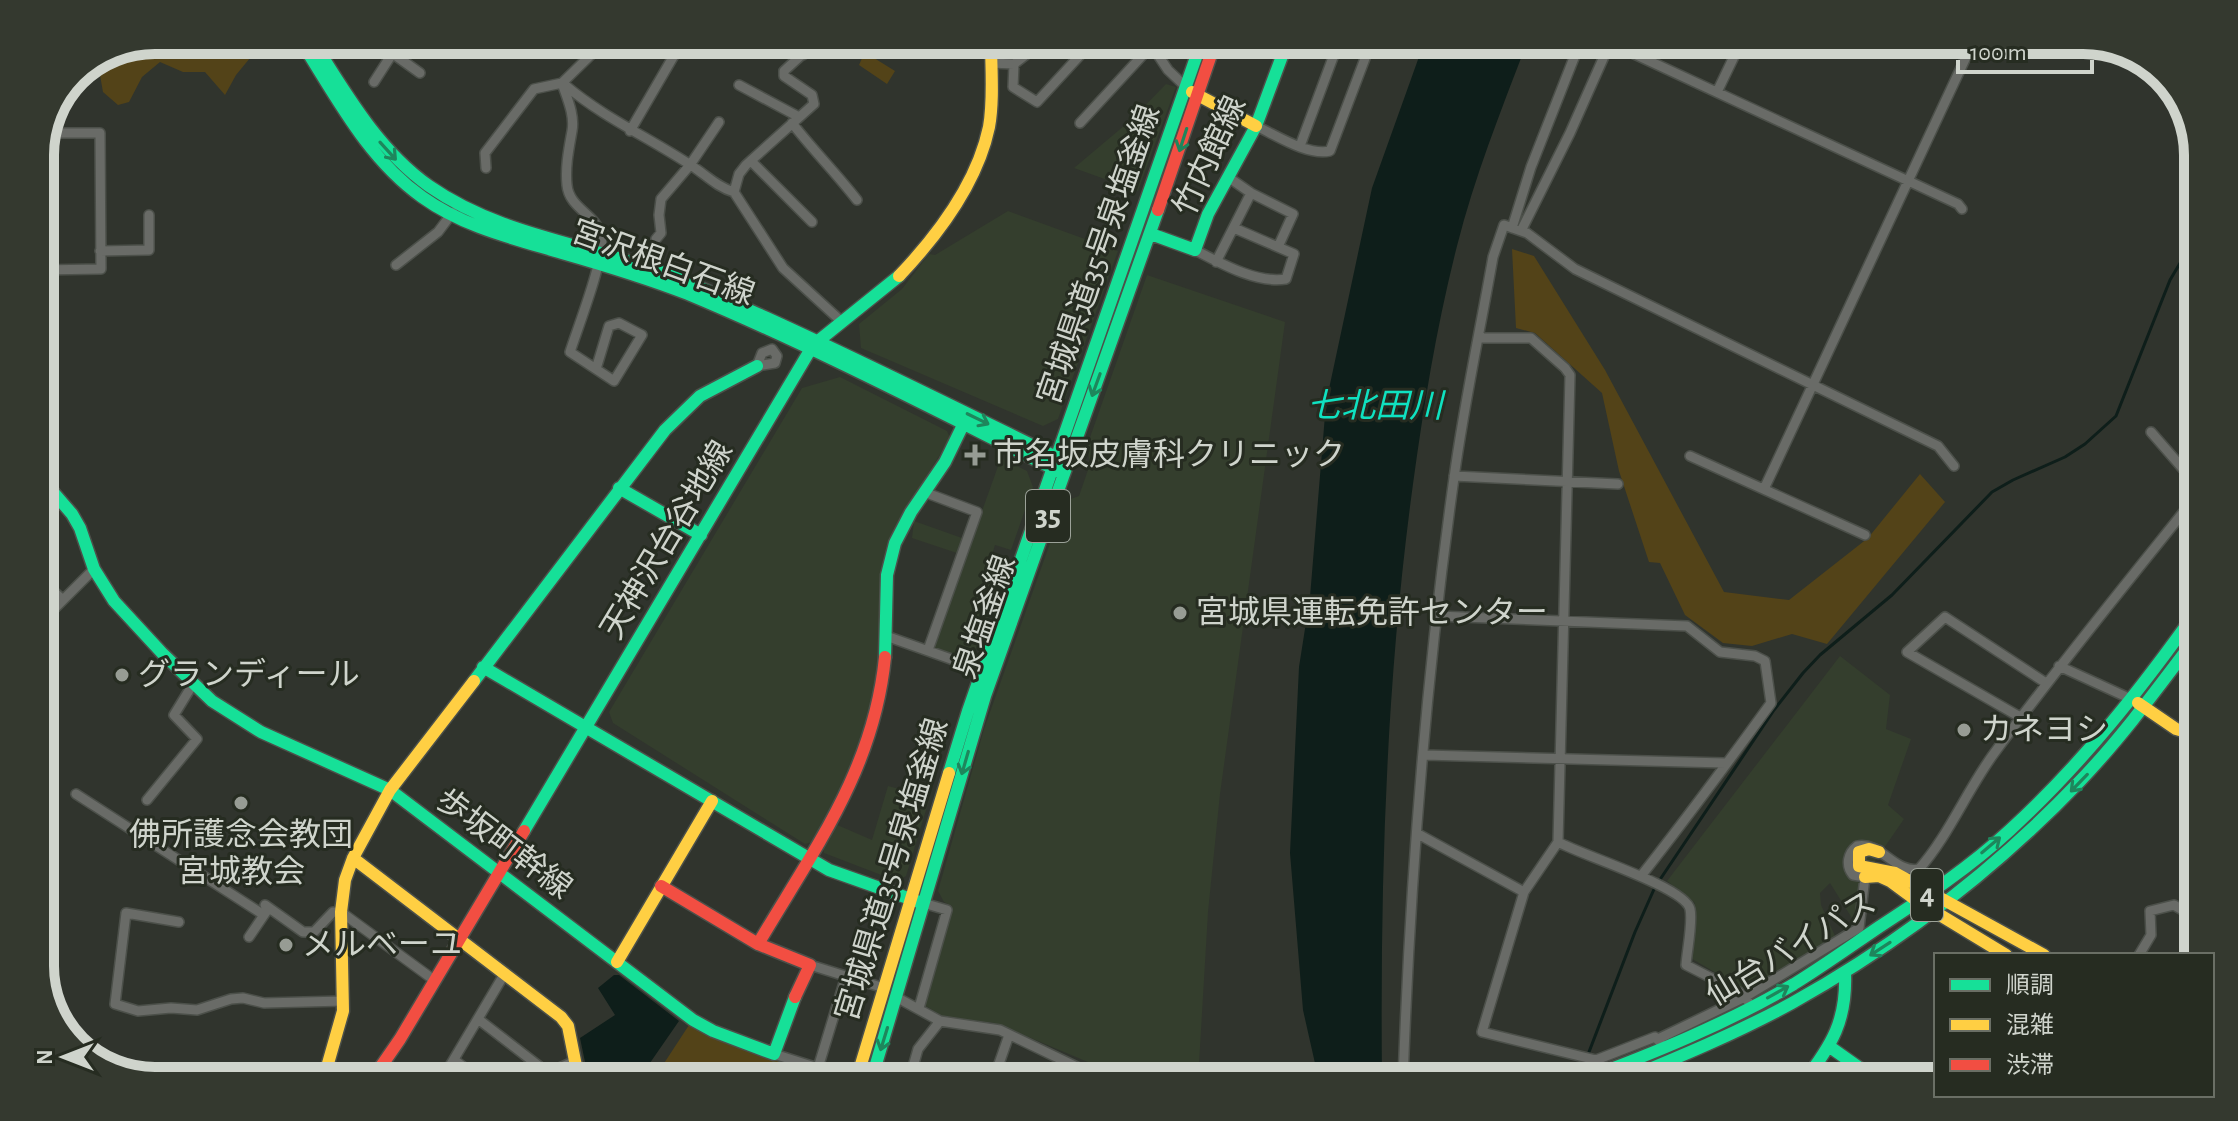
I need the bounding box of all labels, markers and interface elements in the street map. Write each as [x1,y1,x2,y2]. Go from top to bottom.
scale bar [1958,24,2092,74]
text: 100 m [1970,41,2027,65]
street label: 竹内館線 [1167,90,1252,221]
street label: 宮城県道35号泉塩釜線 [1031,100,1165,409]
one-way arrow [1174,128,1189,153]
one-way arrow [378,140,396,160]
street label: 宮沢根白石線 [567,213,759,311]
one-way arrow [1087,373,1102,398]
water label: 七北田川 [1307,389,1446,424]
one-way arrow [966,412,990,427]
street label: 天神沢台谷地線 [594,435,738,644]
place label: 市名坂皮膚科クリニック [993,437,1345,471]
marker: 市名坂皮膚科クリニック [964,444,986,466]
road number: 35 [1026,490,1070,542]
street label: 泉塩釜線 [947,551,1021,683]
place label: 宮城県運転免許センター [1196,595,1548,629]
marker: 宮城県運転免許センター [1171,604,1189,622]
place label: グランディール [138,657,360,691]
marker: グランディール [113,666,131,684]
street label: 宮城県道35号泉塩釜線 [829,714,953,1025]
place label: カネヨシ [1980,714,2108,746]
marker: カネヨシ [1955,721,1973,739]
one-way arrow [956,750,971,776]
one-way arrow [2070,773,2089,792]
street label: 歩坂町幹線 [430,781,579,905]
marker: 佛所護念会教団 宮城教会 [232,794,250,812]
place label: 佛所護念会教団 宮城教会 [129,818,353,888]
one-way arrow [1981,836,2001,854]
road number: 4 [1911,869,1943,921]
street label: 仙台バイパス [1700,885,1881,1012]
place label: メルベーユ [302,929,462,961]
marker: メルベーユ [277,936,295,954]
one-way arrow [1869,942,1892,958]
legend [1934,953,2214,1097]
text: 順調 [2006,973,2054,998]
one-way arrow [1765,984,1789,999]
text: 混雑 [2006,1012,2054,1038]
north arrow [24,1017,104,1097]
one-way arrow [875,1025,890,1051]
text: N [34,1049,56,1065]
text: 渋滞 [2006,1052,2054,1078]

